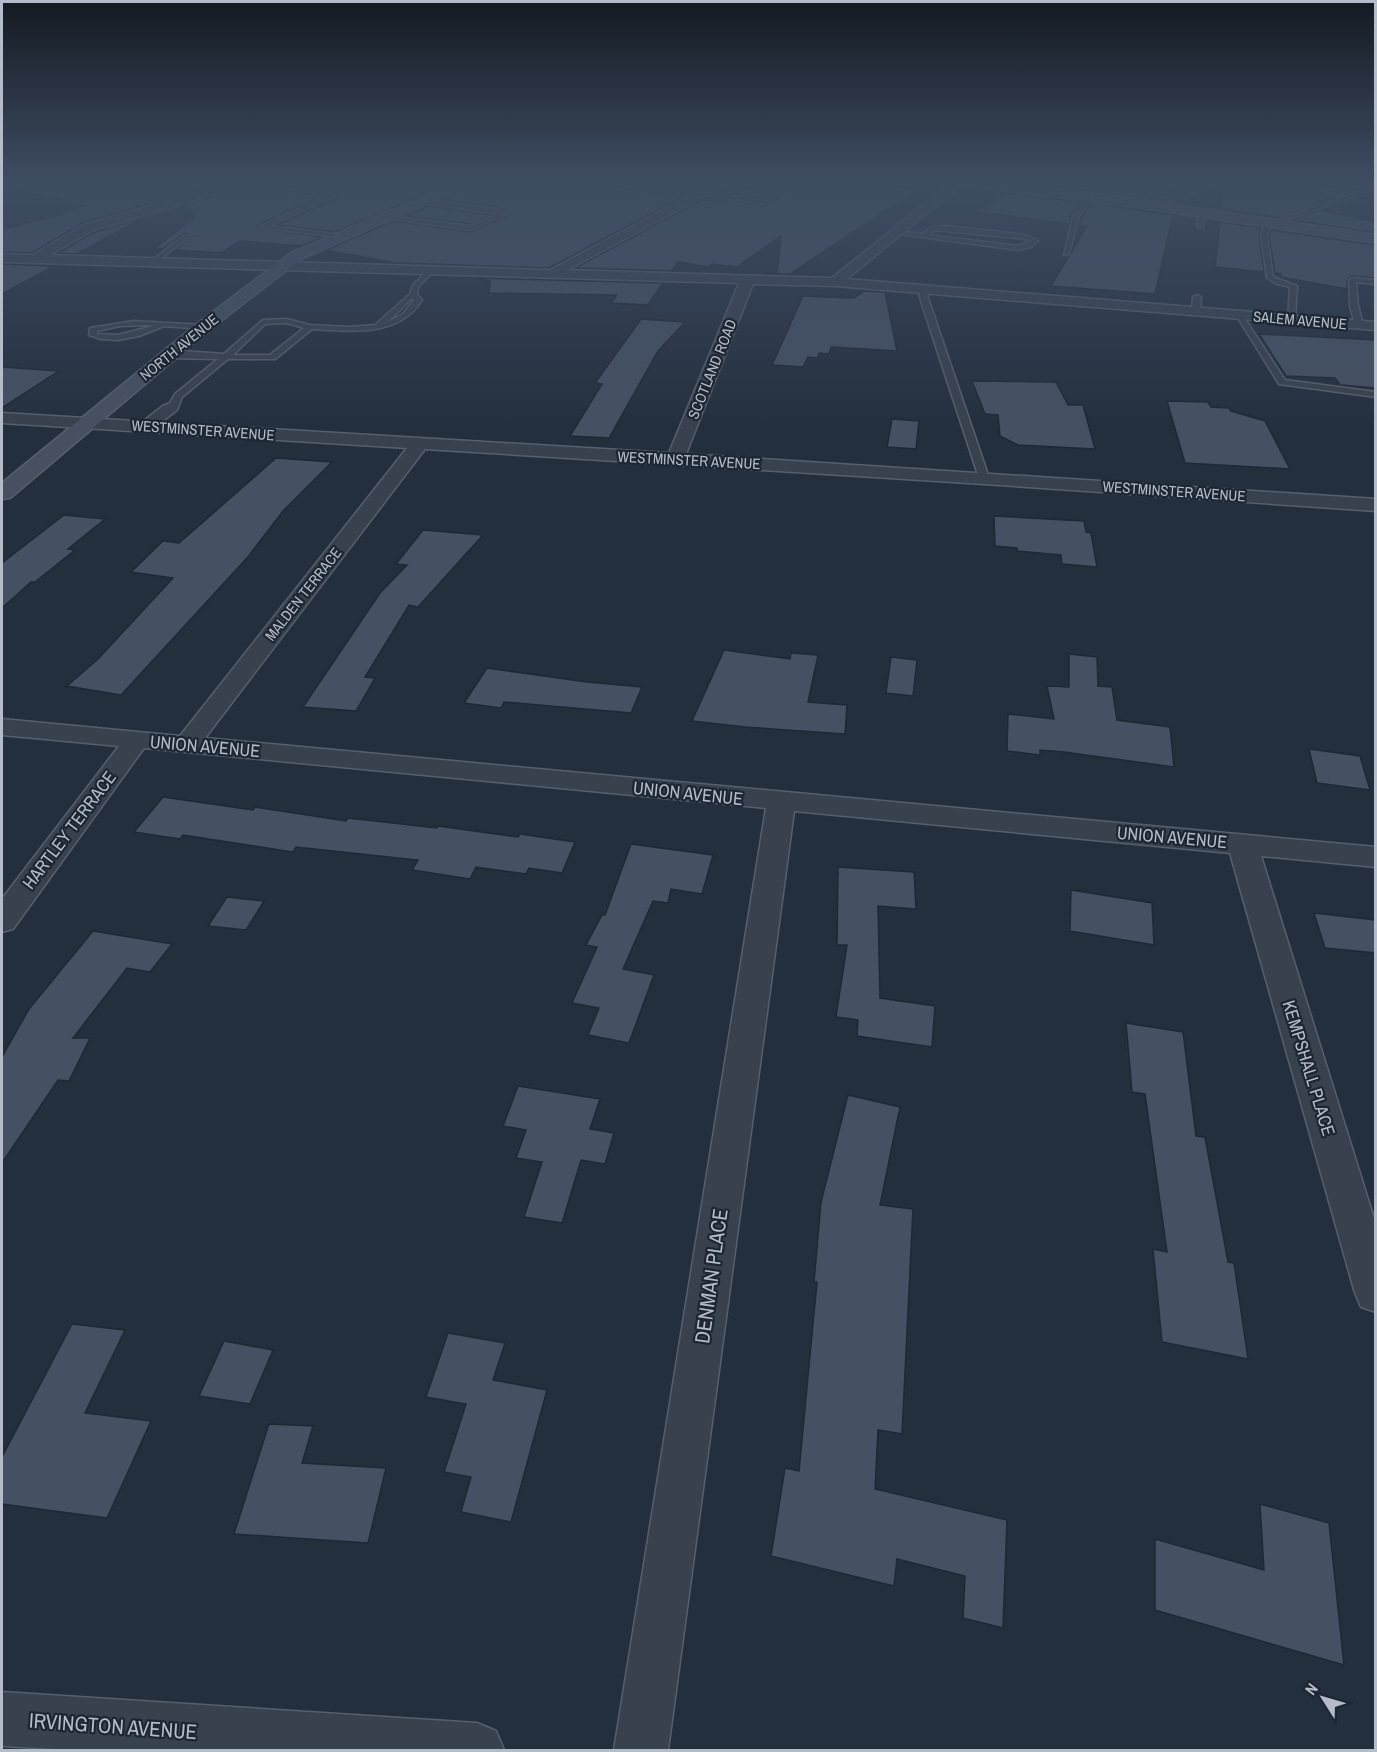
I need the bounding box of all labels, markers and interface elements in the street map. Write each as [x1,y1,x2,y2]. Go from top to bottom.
street label: SALEM AVENUE [1252,305,1348,335]
street label: NORTH AVENUE [135,309,223,385]
street label: SCOTLAND ROAD [682,316,742,422]
street label: WESTMINSTER AVENUE [131,415,275,445]
street label: WESTMINSTER AVENUE [617,446,761,474]
street label: WESTMINSTER AVENUE [1102,476,1246,506]
street label: MALDEN TERRACE [260,543,346,645]
street label: UNION AVENUE [149,729,261,763]
street label: HARTLEY TERRACE [16,766,122,894]
street label: UNION AVENUE [632,775,744,811]
street label: UNION AVENUE [1116,820,1228,854]
street label: KEMPSHALL PLACE [1276,997,1342,1139]
street label: DENMAN PLACE [687,1207,735,1345]
north arrow [1293,1668,1353,1728]
text: N [1299,1679,1323,1699]
street label: IRVINGTON AVENUE [28,1706,198,1746]

